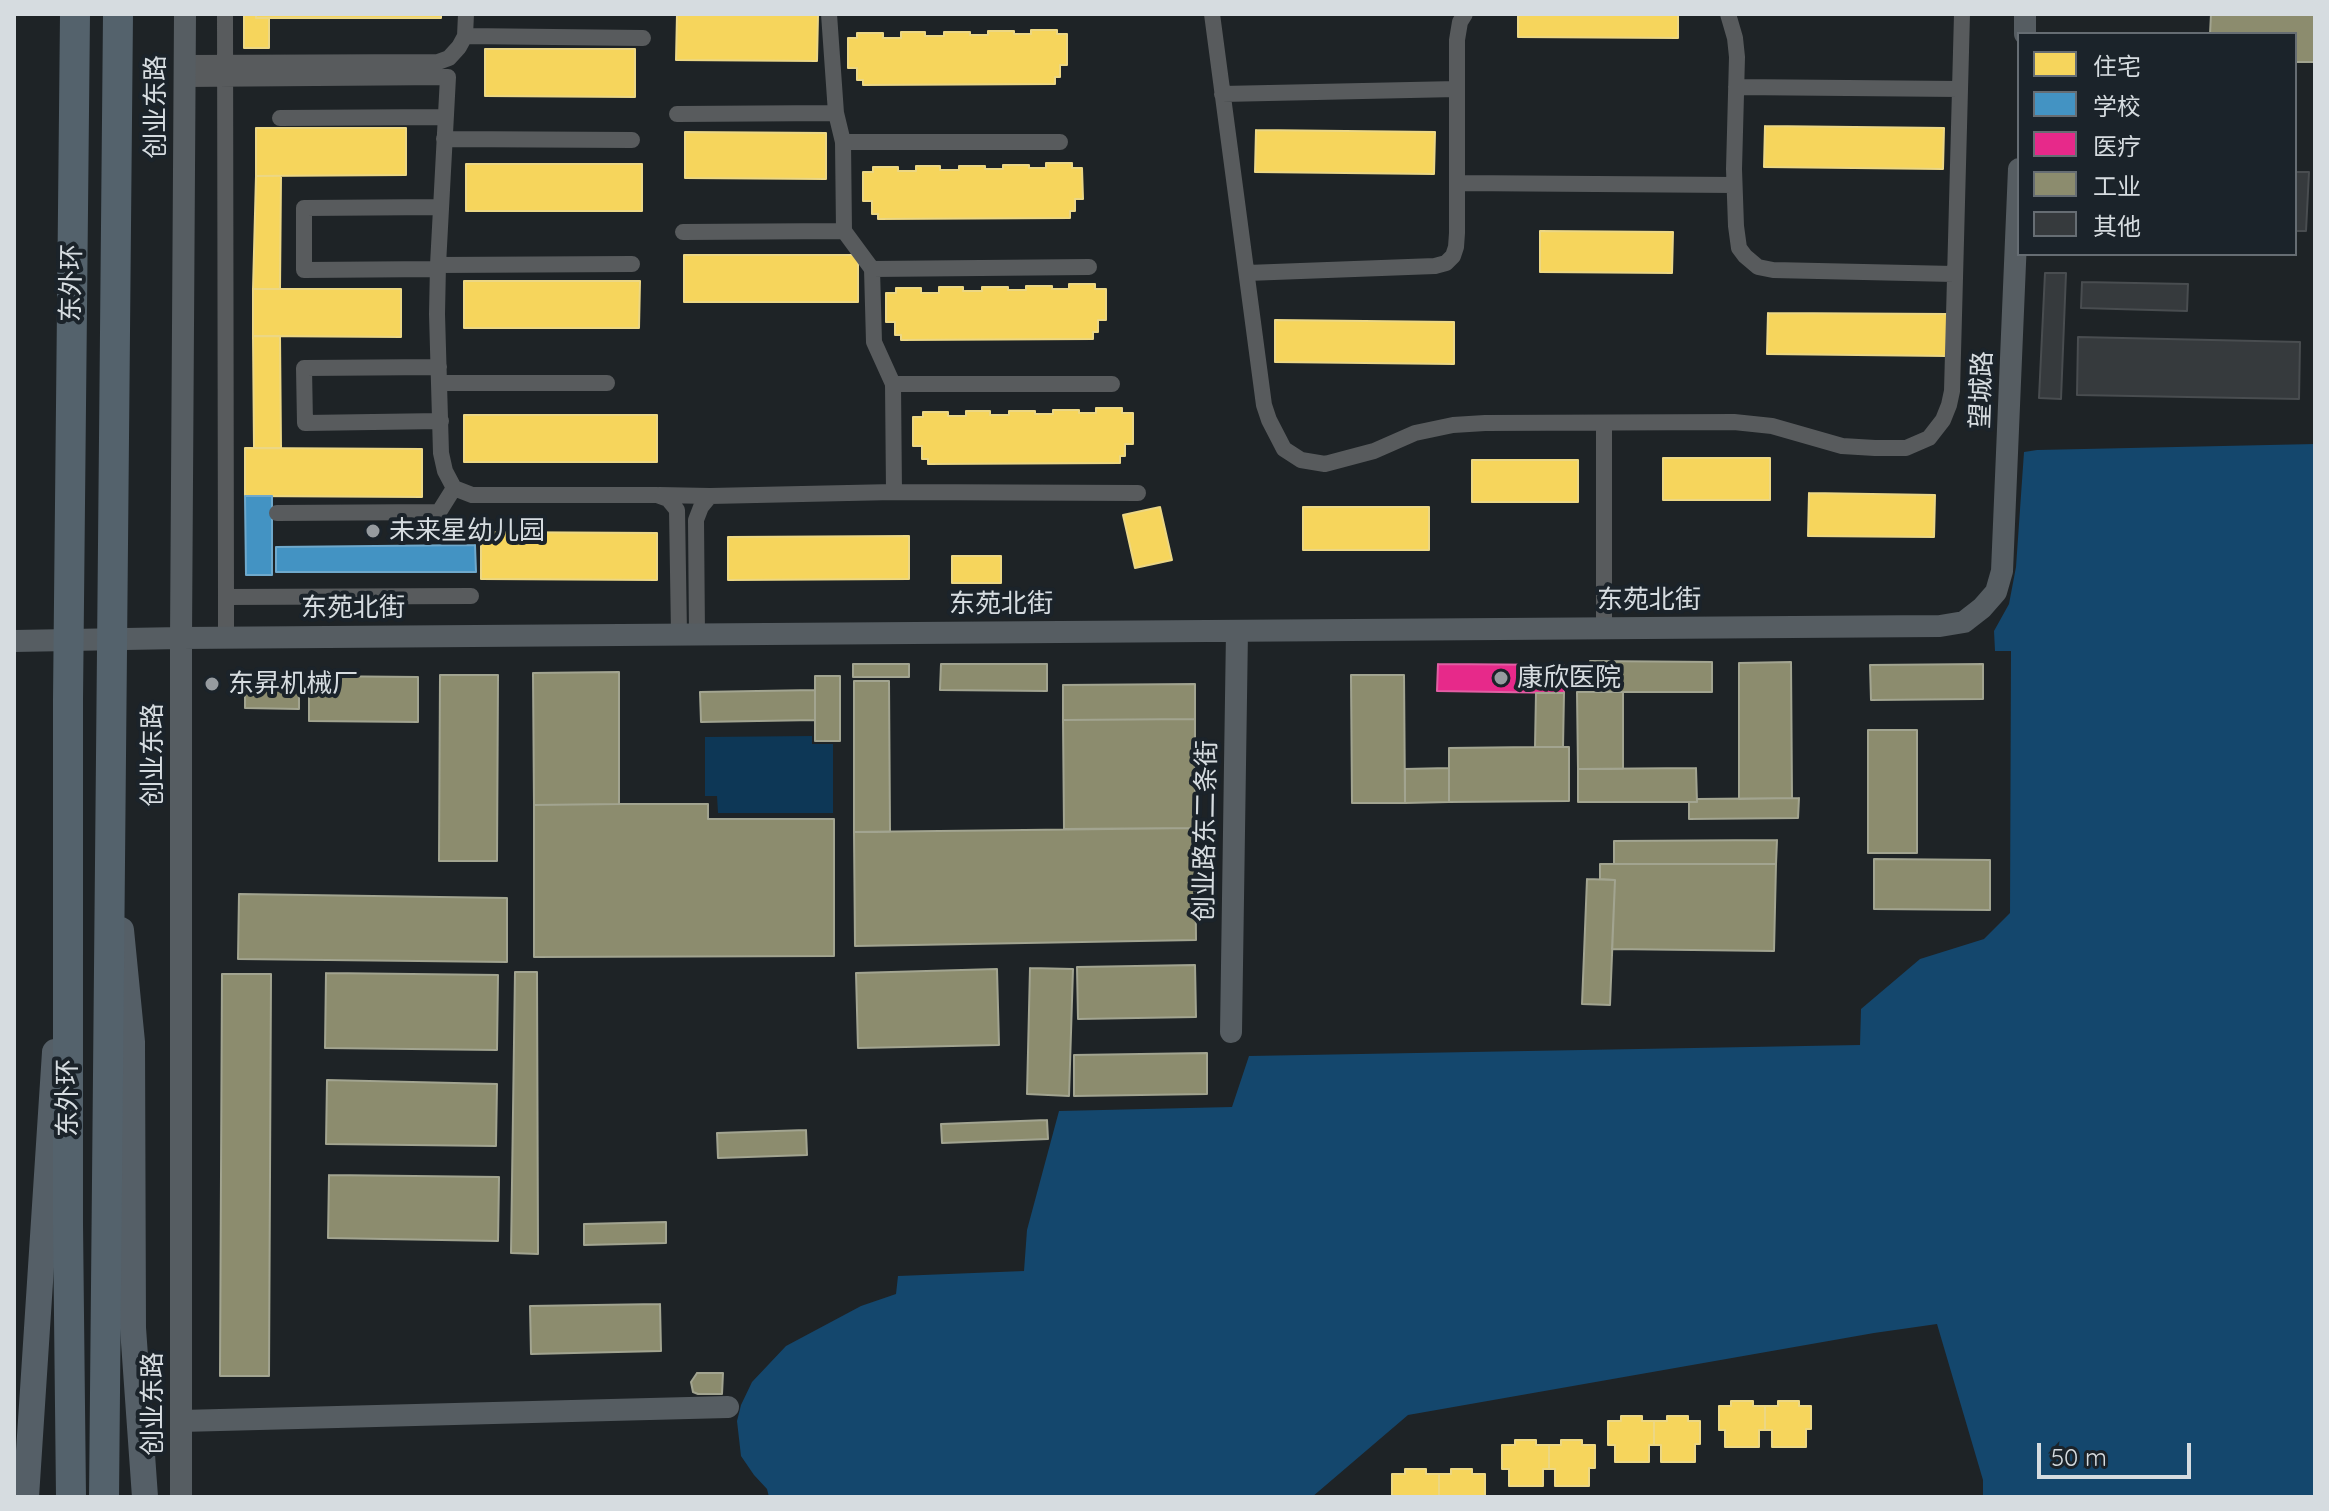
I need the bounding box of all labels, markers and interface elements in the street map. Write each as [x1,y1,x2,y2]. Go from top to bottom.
legend [2017,32,2297,256]
text: 住宅 [2093,51,2141,81]
street label: 创业东路 [140,55,172,159]
text: 学校 [2093,91,2141,121]
text: 医疗 [2093,131,2141,161]
text: 工业 [2093,171,2141,201]
text: 其他 [2093,211,2141,241]
street label: 东外环 [56,244,88,322]
street label: 望城路 [1965,350,1999,430]
place label: 未来星幼儿园 [389,515,545,547]
marker: 未来星幼儿园 [364,522,382,540]
street label: 东苑北街 [1597,584,1701,616]
street label: 东苑北街 [949,588,1053,620]
street label: 东苑北街 [301,592,405,624]
place label: 康欣医院 [1517,662,1621,694]
place label: 东昇机械厂 [228,668,358,700]
marker: 康欣医院 [1492,669,1510,687]
marker: 东昇机械厂 [203,675,221,693]
street label: 创业东路 [137,703,169,807]
street label: 创业路东二条街 [1189,740,1223,922]
street label: 东外环 [52,1059,84,1137]
street label: 创业东路 [137,1352,169,1456]
scale bar [2041,1427,2195,1477]
text: 50 m [2051,1442,2107,1472]

